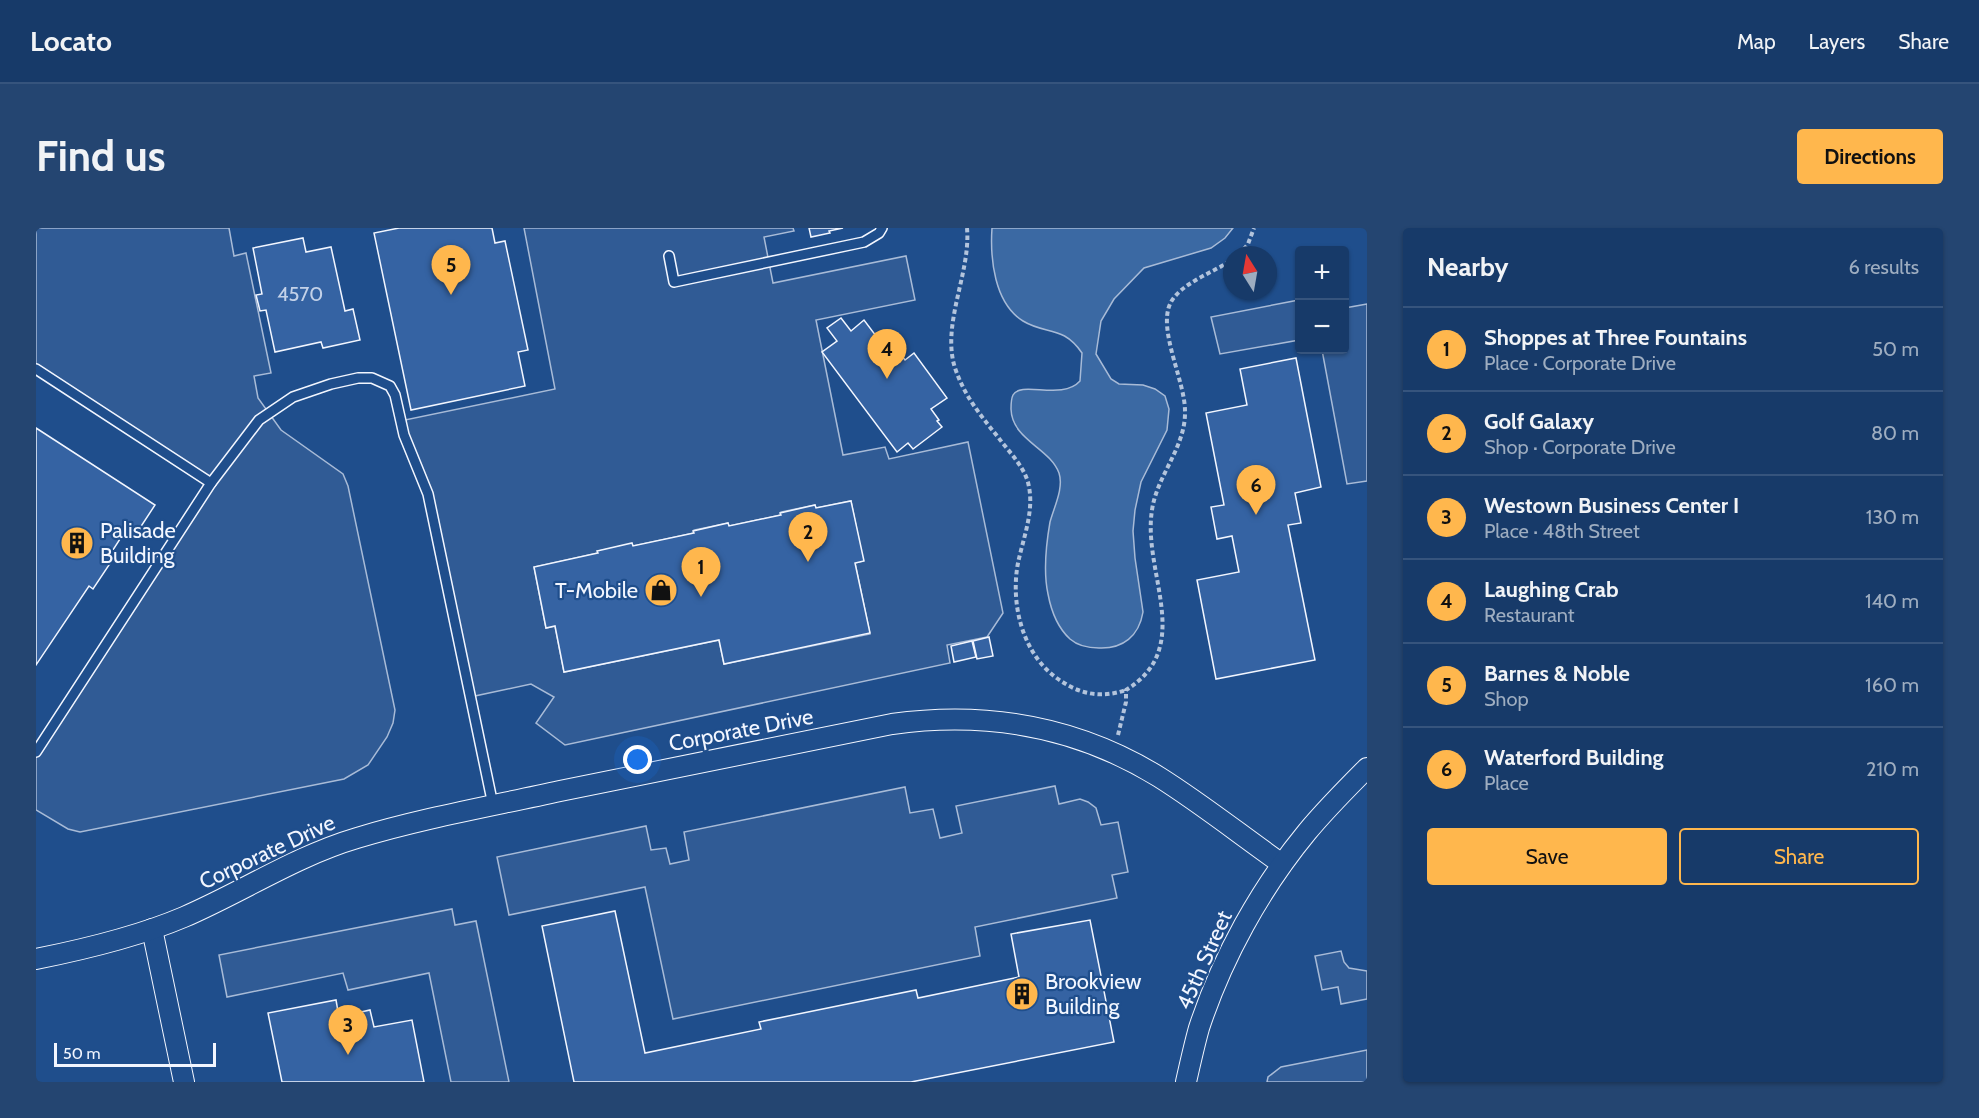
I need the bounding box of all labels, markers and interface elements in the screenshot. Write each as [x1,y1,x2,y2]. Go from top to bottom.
text: Locato [30,24,112,58]
text: Map [1737,29,1776,54]
text: Layers [1809,29,1865,54]
text: Share [1898,29,1949,54]
button: Directions [1797,129,1943,184]
text: Find us [36,130,165,182]
pin: 5 [432,245,470,295]
north arrow [1223,246,1277,300]
map controls [1295,246,1349,354]
button: + [1295,246,1349,300]
text: Nearby [1427,251,1508,283]
text: 6 results [1848,255,1919,279]
house number: 4570 [277,282,323,306]
button: − [1295,300,1349,354]
text: Shoppes at Three Fountains [1484,324,1747,351]
pin: 4 [868,330,906,379]
text: 1 [1443,337,1450,361]
text: 50 m [1872,337,1919,361]
text: Place · Corporate Drive [1484,351,1676,375]
text: Golf Galaxy [1484,408,1594,435]
text: 2 [1441,421,1452,445]
text: 80 m [1871,421,1919,445]
text: Shop · Corporate Drive [1484,435,1676,459]
pin: 6 [1236,466,1276,515]
text: Westown Business Center I [1484,492,1739,519]
text: 3 [1441,505,1452,529]
text: 130 m [1866,505,1919,529]
pin: 2 [788,512,828,562]
place label: Palisade Building [100,517,176,569]
text: Place · 48th Street [1484,519,1640,543]
building icon: Palisade Building [59,525,95,561]
pin: 1 [682,548,720,597]
shop icon: T-Mobile [643,572,679,608]
text: Laughing Crab [1484,576,1619,603]
place label: T-Mobile [555,577,638,604]
text: 4 [1440,589,1453,613]
text: 140 m [1865,589,1919,613]
text: Restaurant [1484,603,1575,627]
text: Barnes & Noble [1484,660,1630,687]
text: 5 [1441,673,1452,697]
text: 160 m [1865,673,1919,697]
text: Shop [1484,687,1529,711]
street label: Corporate Drive [666,703,816,757]
text: Waterford Building [1484,744,1664,771]
your location [623,745,652,774]
text: 6 [1441,757,1452,781]
text: 210 m [1866,757,1919,781]
text: Place [1484,771,1529,795]
street label: Corporate Drive [195,809,339,895]
button: Save [1427,828,1667,885]
button: Share [1679,828,1919,885]
street label: 45th Street [1170,906,1238,1014]
place label: Brookview Building [1045,968,1141,1020]
building icon: Brookview Building [1004,976,1040,1012]
pin: 3 [328,1006,368,1055]
scale bar [54,1040,216,1068]
text: 50 m [63,1044,100,1063]

